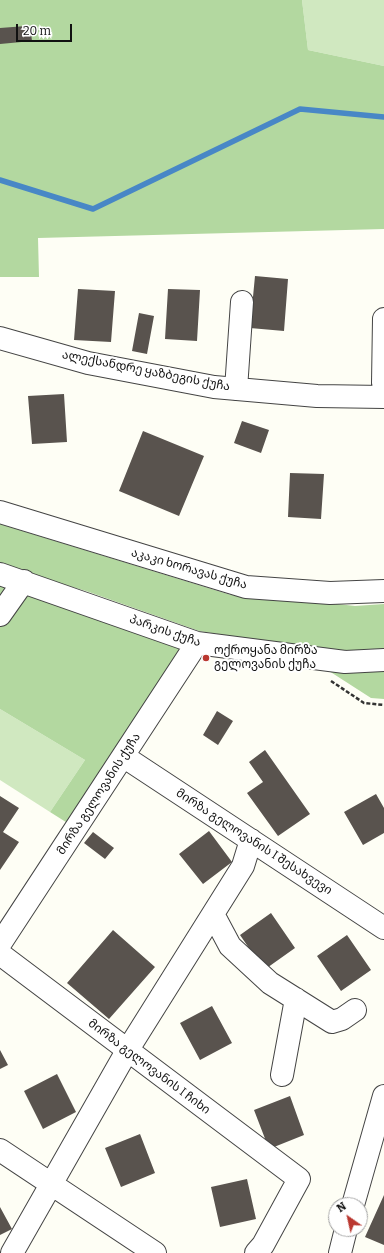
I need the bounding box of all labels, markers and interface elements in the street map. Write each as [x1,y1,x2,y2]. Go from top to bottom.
scale bar [18,16,74,42]
text: 20 m [23,24,51,38]
street label: ალექსანდრე ყაზბეგის ქუჩა [61,348,231,394]
street label: აკაკი ხორავას ქუჩა [129,546,249,592]
street label: პარკის ქუჩა [127,612,203,650]
place label: ოქროყანა მირზა გელოვანის ქუჩა [214,644,318,672]
marker: ოქროყანა მირზა გელოვანის ქუჩა [201,653,211,663]
street label: მირზა გელოვანის ქუჩა [54,730,144,858]
street label: მირზა გელოვანის I შესახვევი [173,786,335,898]
street label: მირზა გელოვანის I ჩიხი [85,1016,213,1118]
north arrow [328,1197,368,1237]
text: N [334,1200,349,1215]

